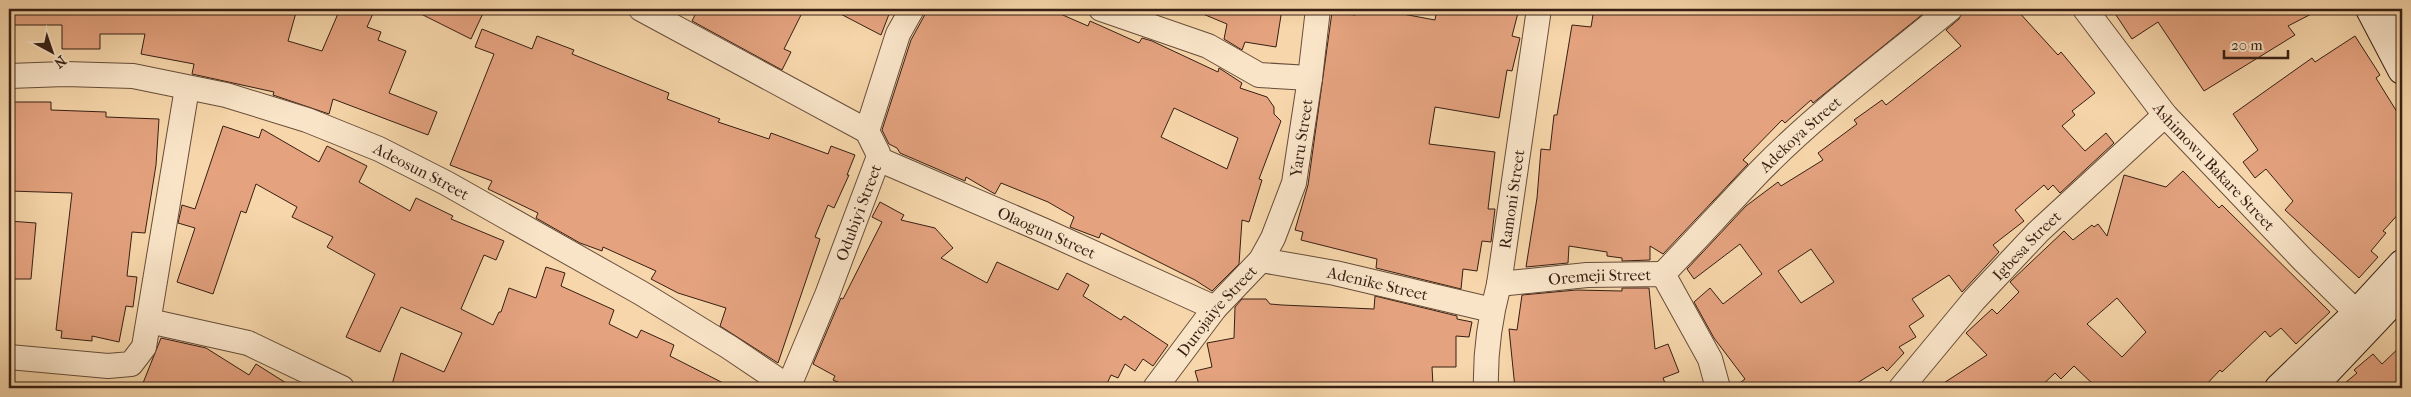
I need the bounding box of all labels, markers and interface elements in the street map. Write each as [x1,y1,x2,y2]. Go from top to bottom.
north arrow [28,28,78,78]
scale bar [2224,28,2287,60]
text: 20 m [2231,36,2263,54]
text: N [50,52,70,72]
street label: Adekoya Street [1755,92,1845,177]
street label: Yaru Street [1286,97,1317,179]
street label: Ashimowu Bakare Street [2148,98,2279,235]
street label: Adeosun Street [369,138,472,204]
street label: Ramoni Street [1495,148,1529,250]
street label: Odubiyi Street [832,161,885,264]
street label: Olaogun Street [995,203,1099,263]
street label: Igbesa Street [1988,207,2065,285]
street label: Durojaiye Street [1173,261,1261,360]
street label: Adenike Street [1325,263,1430,305]
street label: Oremeji Street [1547,265,1651,289]

